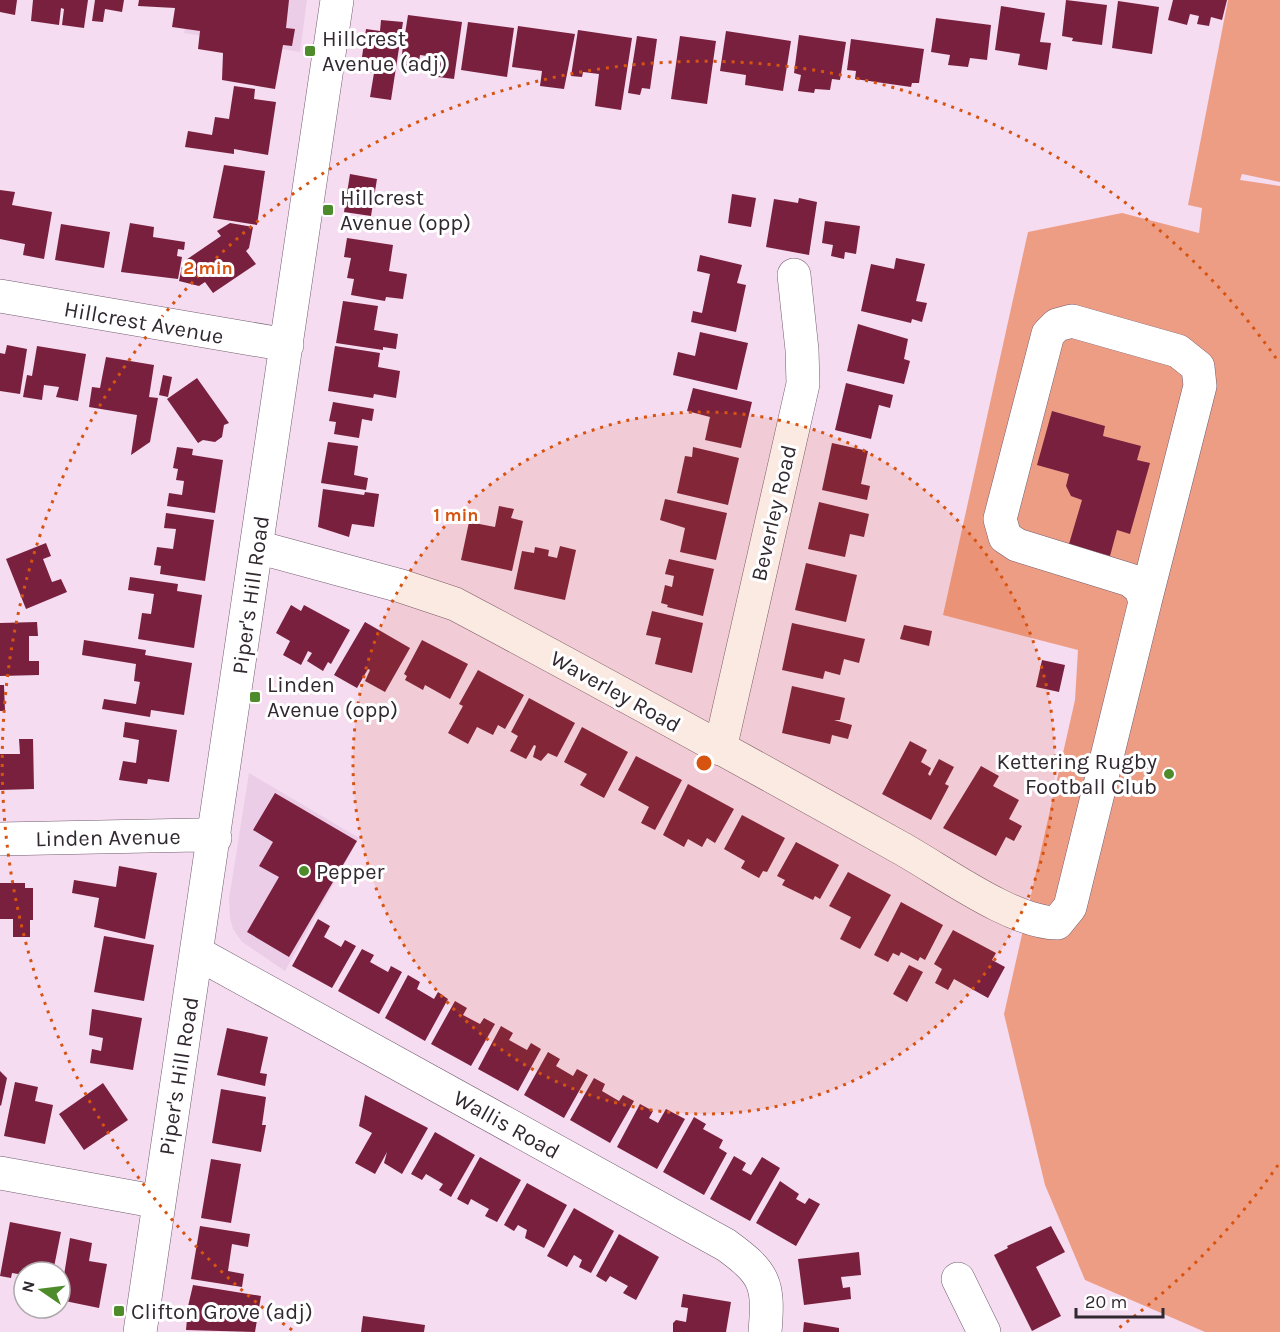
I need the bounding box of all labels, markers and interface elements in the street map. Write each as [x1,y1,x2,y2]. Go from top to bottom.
place label: Hillcrest Avenue (adj) [322,26,447,77]
marker: Hillcrest Avenue (adj) [303,44,317,58]
place label: Hillcrest Avenue (opp) [340,185,471,236]
marker: Hillcrest Avenue (opp) [321,203,335,217]
text: 2 min [183,257,233,279]
street label: Hillcrest Avenue [62,296,226,350]
street label: Beverley Road [746,443,802,584]
text: 1 min [433,504,479,526]
street label: Piper's Hill Road [227,514,275,676]
street label: Waverley Road [546,645,685,738]
place label: Linden Avenue (opp) [267,672,398,723]
marker: Linden Avenue (opp) [248,690,262,704]
place label: Kettering Rugby Football Club [997,749,1157,800]
centre of rings [694,753,714,773]
marker: Kettering Rugby Football Club [1162,767,1176,781]
street label: Linden Avenue [35,824,181,852]
place label: Pepper [316,859,384,885]
marker: Pepper [297,864,311,878]
street label: Piper's Hill Road [154,995,204,1157]
street label: Wallis Road [449,1085,564,1165]
north arrow [12,1260,72,1320]
text: N [17,1279,39,1294]
scale bar [1076,1281,1163,1319]
text: 20 m [1085,1291,1127,1313]
place label: Clifton Grove (adj) [131,1299,313,1325]
marker: Clifton Grove (adj) [112,1304,126,1318]

